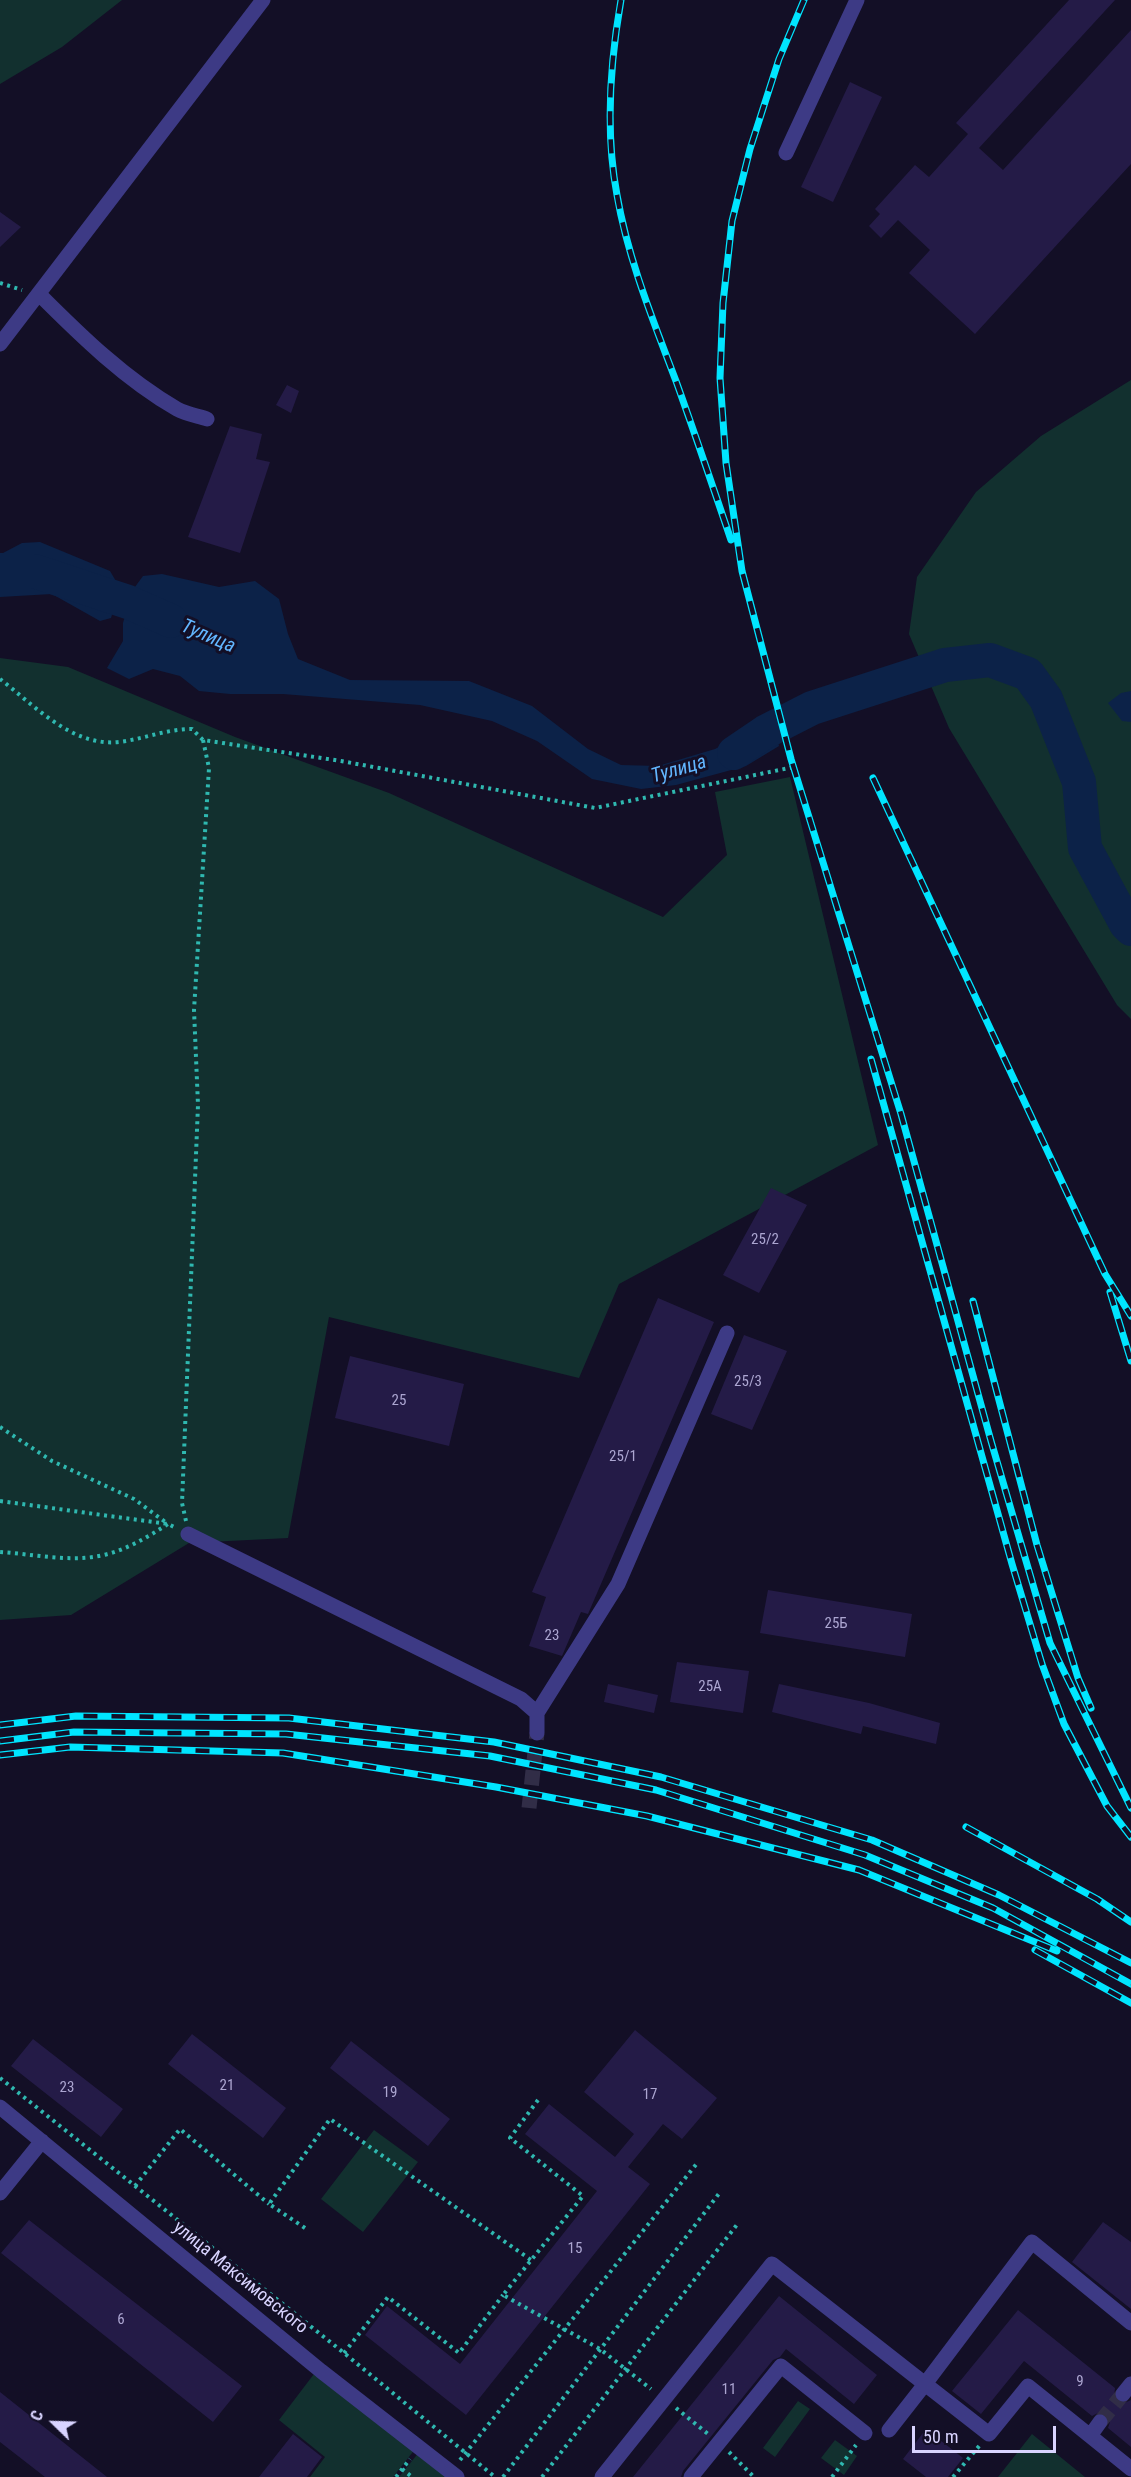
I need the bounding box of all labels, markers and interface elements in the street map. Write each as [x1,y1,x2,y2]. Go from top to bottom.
water label: Тулица [177,615,239,659]
water label: Тулица [649,751,709,789]
house number: 25/2 [751,1231,779,1249]
house number: 25/3 [734,1373,762,1391]
house number: 25 [392,1392,406,1410]
house number: 25/1 [609,1448,637,1466]
house number: 25Б [824,1615,848,1633]
house number: 23 [545,1627,559,1645]
house number: 25А [698,1678,722,1696]
house number: 21 [220,2077,234,2095]
house number: 23 [60,2079,74,2097]
house number: 19 [383,2084,397,2102]
house number: 17 [643,2086,657,2104]
street label: улица Максимовского [168,2217,312,2339]
house number: 15 [568,2240,582,2258]
house number: 6 [117,2311,125,2329]
house number: 9 [1076,2373,1084,2391]
house number: 11 [722,2381,736,2399]
north arrow [24,2393,84,2453]
text: С [26,2408,47,2424]
scale bar [915,2414,1059,2452]
text: 50 m [923,2426,958,2447]

